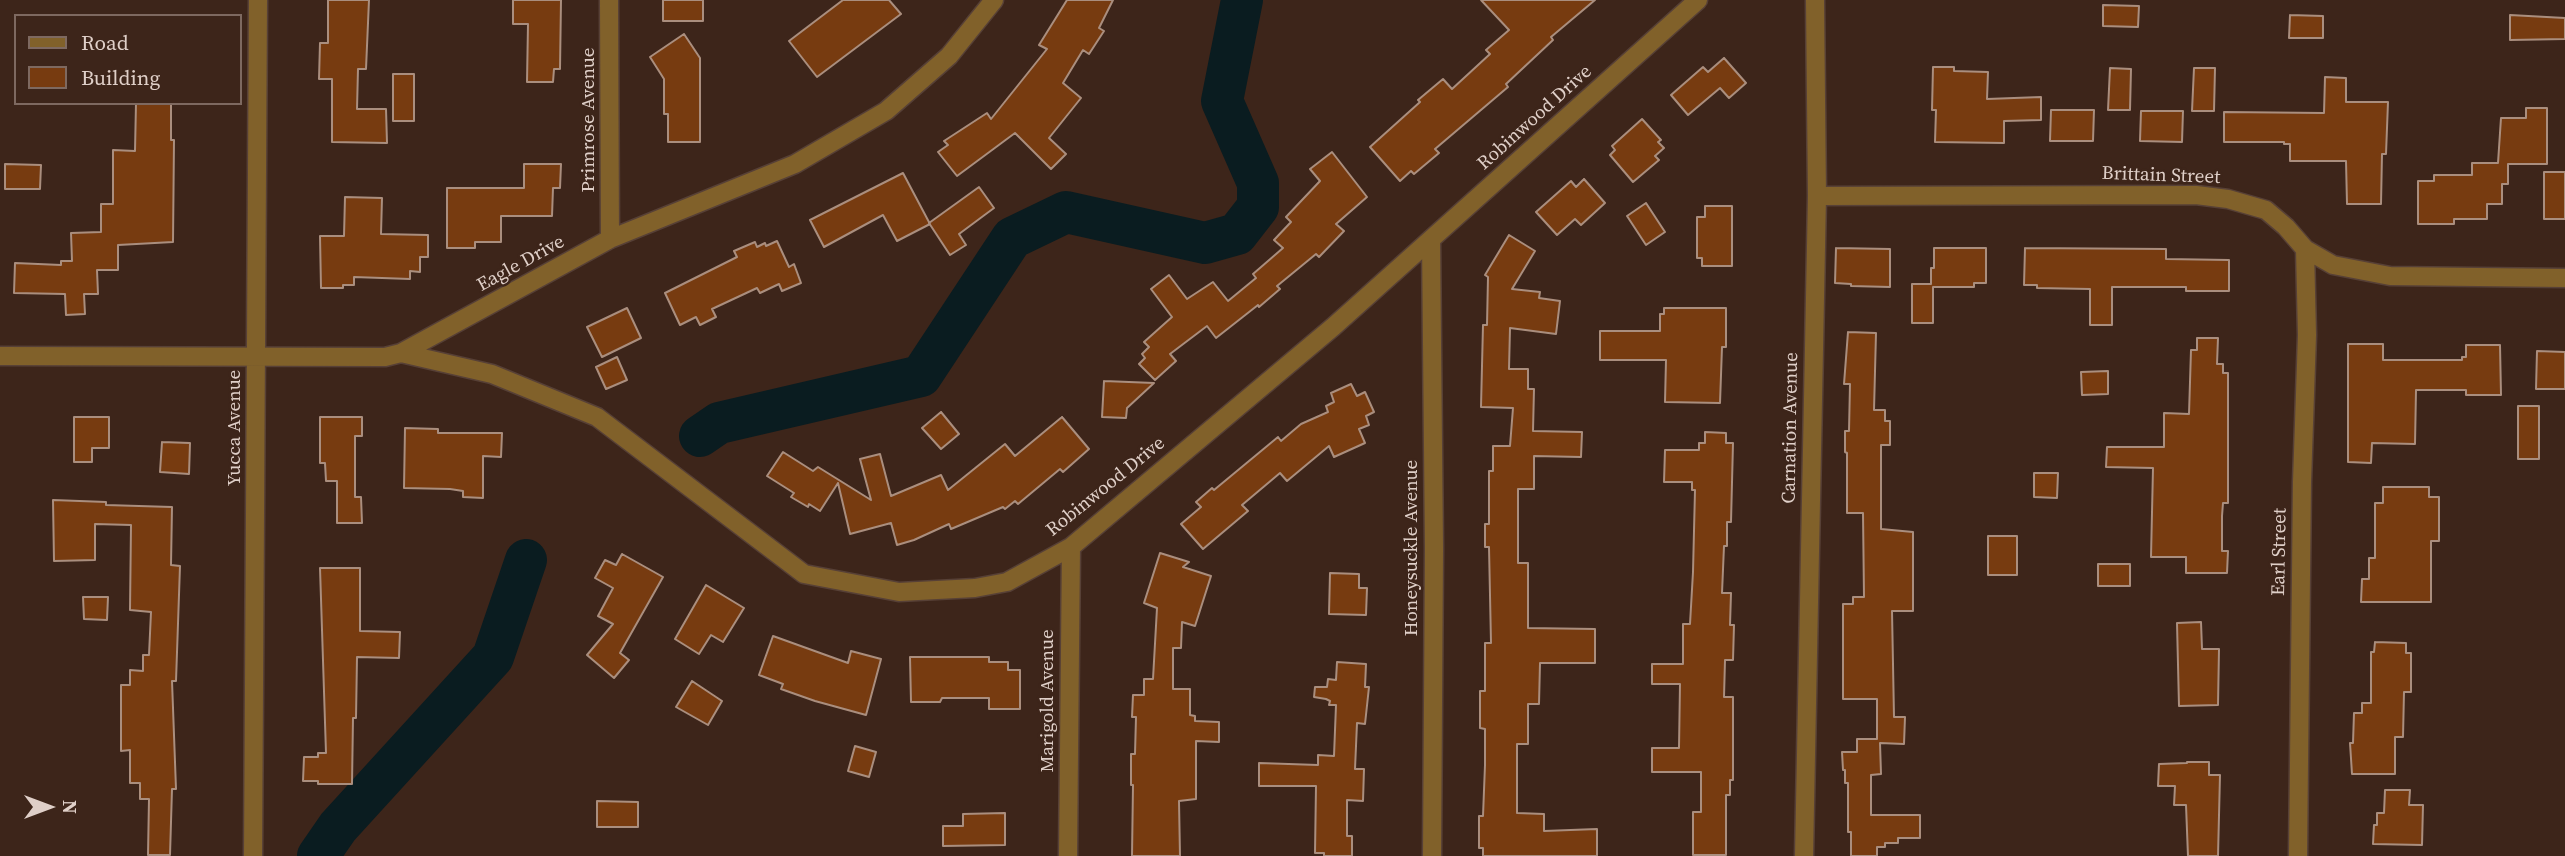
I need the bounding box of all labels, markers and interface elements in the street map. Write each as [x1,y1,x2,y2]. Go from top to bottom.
legend [14,14,242,105]
text: Road [81,28,129,57]
street label: Primrose Avenue [578,48,600,192]
street label: Robinwood Drive [1473,61,1597,175]
text: Building [81,63,160,92]
street label: Brittain Street [2101,163,2221,189]
street label: Eagle Drive [473,231,569,297]
street label: Carnation Avenue [1778,352,1804,504]
street label: Yucca Avenue [224,370,246,486]
street label: Robinwood Drive [1042,432,1170,542]
street label: Honeysuckle Avenue [1401,460,1423,636]
street label: Earl Street [2268,508,2292,596]
street label: Marigold Avenue [1037,629,1059,773]
north arrow [14,772,84,842]
text: N [57,800,83,814]

